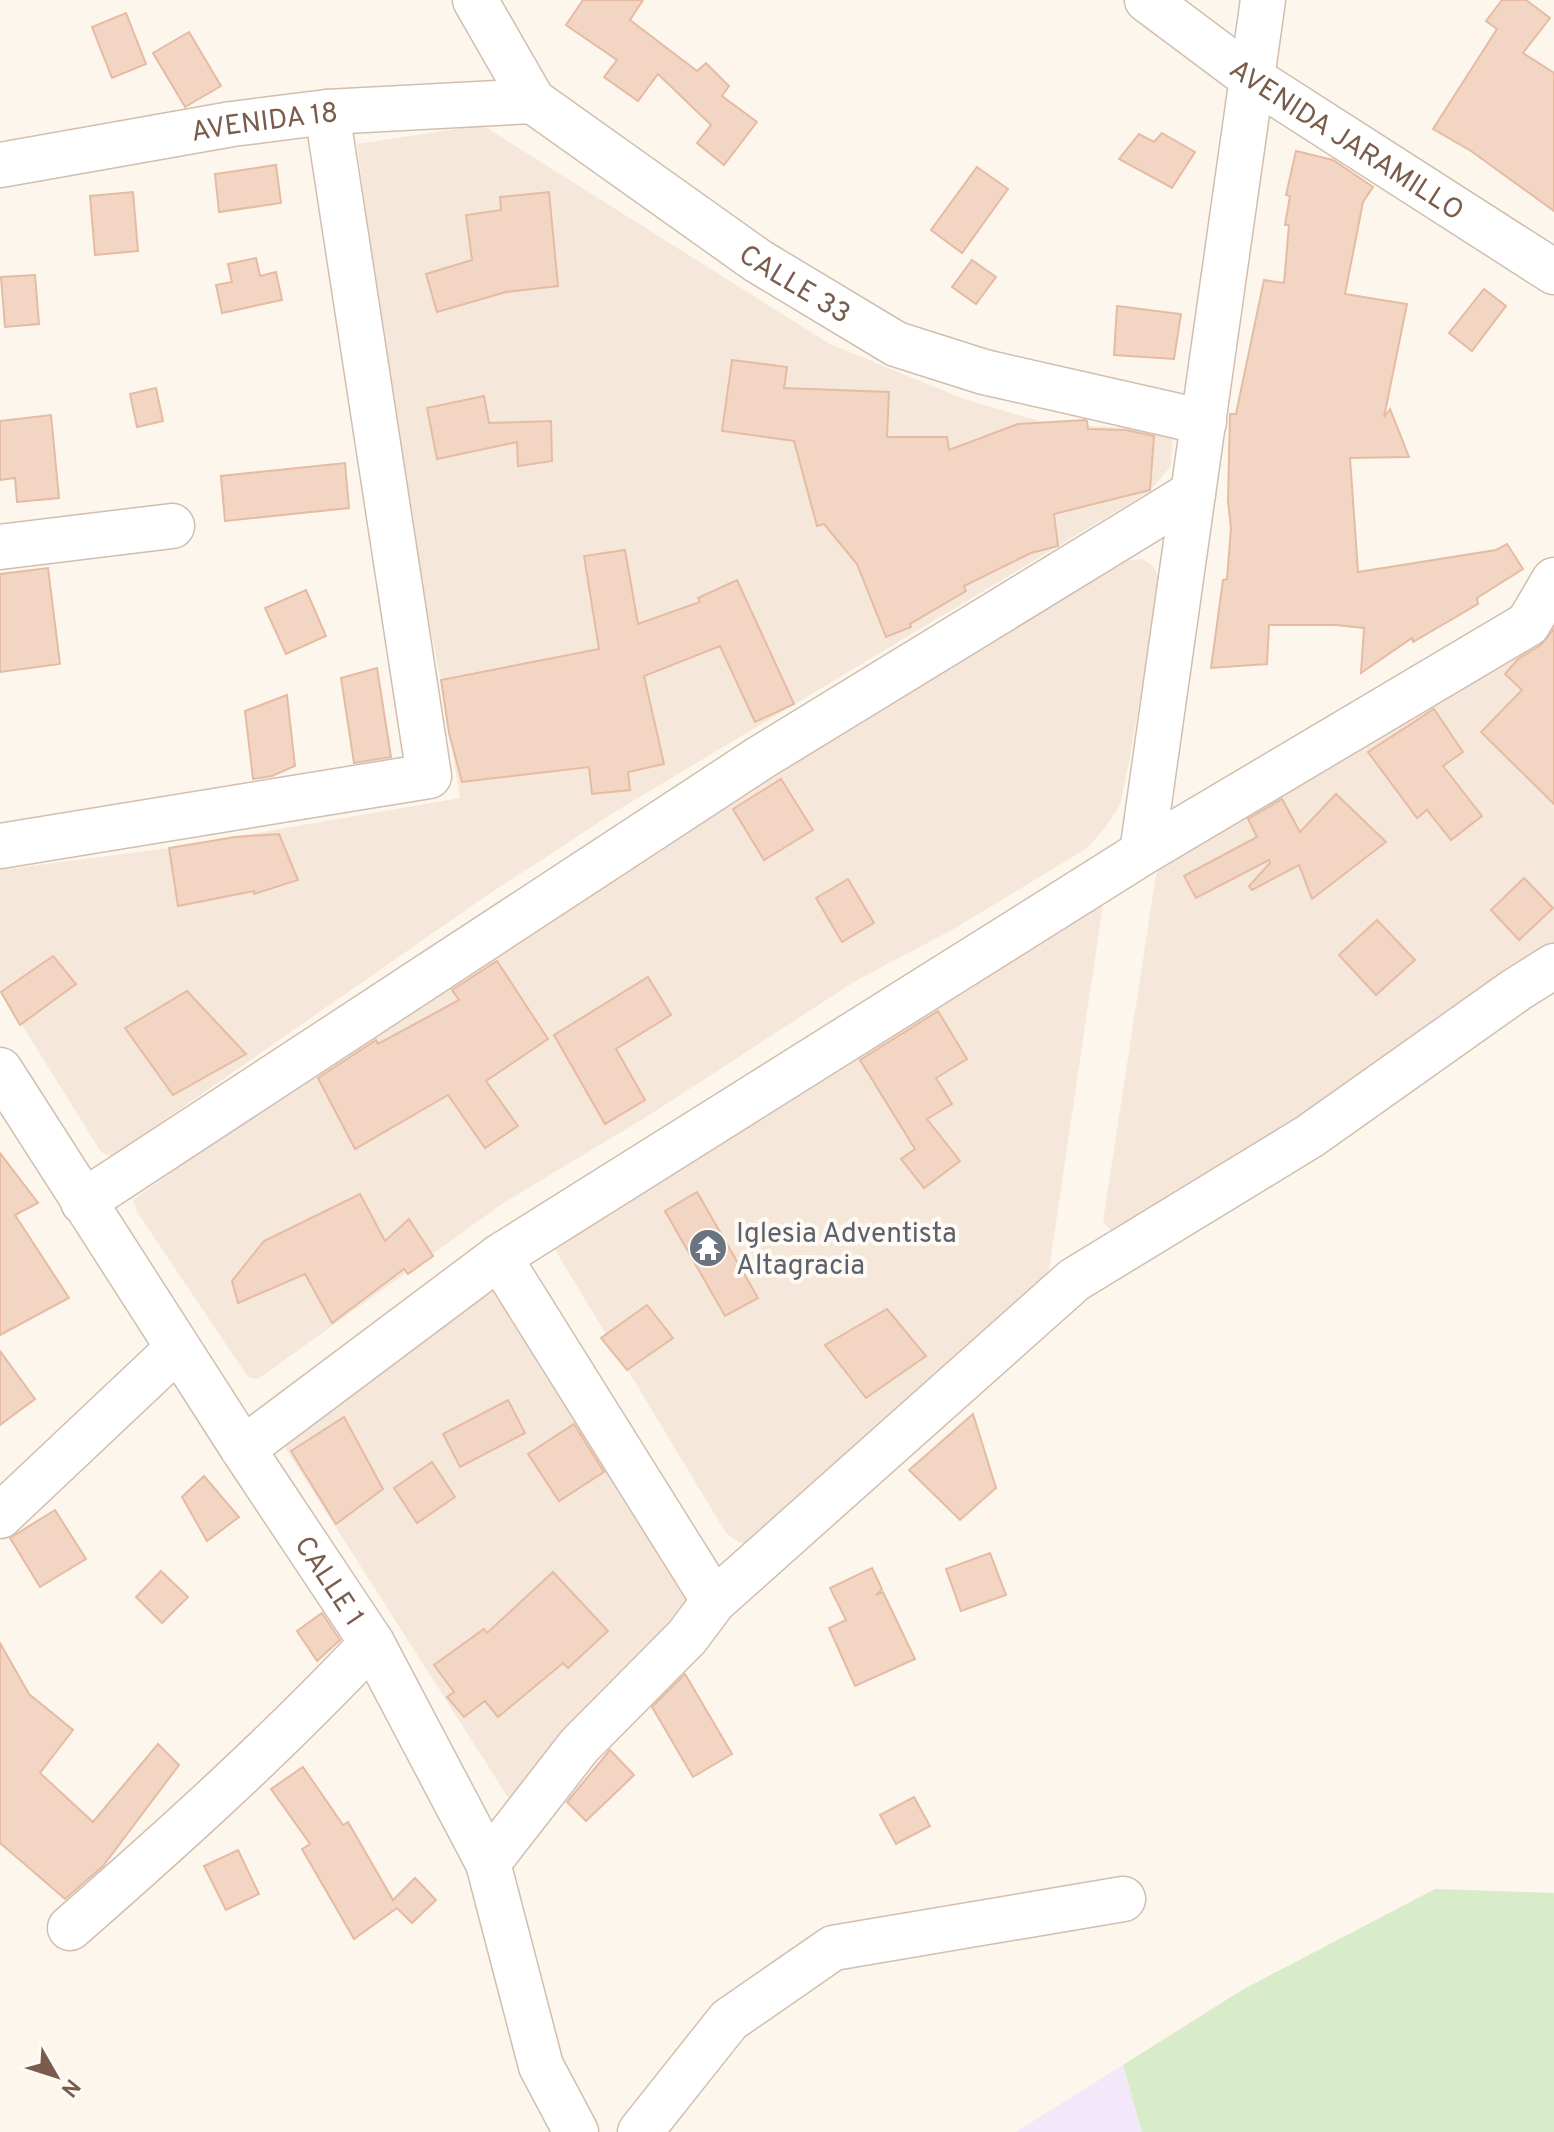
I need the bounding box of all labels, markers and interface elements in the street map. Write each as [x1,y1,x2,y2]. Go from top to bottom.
street label: AVENIDA JARAMILLO [1221,53,1470,230]
street label: AVENIDA 18 [188,96,339,152]
street label: CALLE 33 [731,238,856,333]
place label: Iglesia Adventista Altagracia [736,1217,957,1285]
temple icon: Iglesia Adventista Altagracia [687,1227,729,1269]
street label: CALLE 1 [285,1530,371,1634]
north arrow [16,2036,96,2116]
text: N [54,2072,85,2102]

